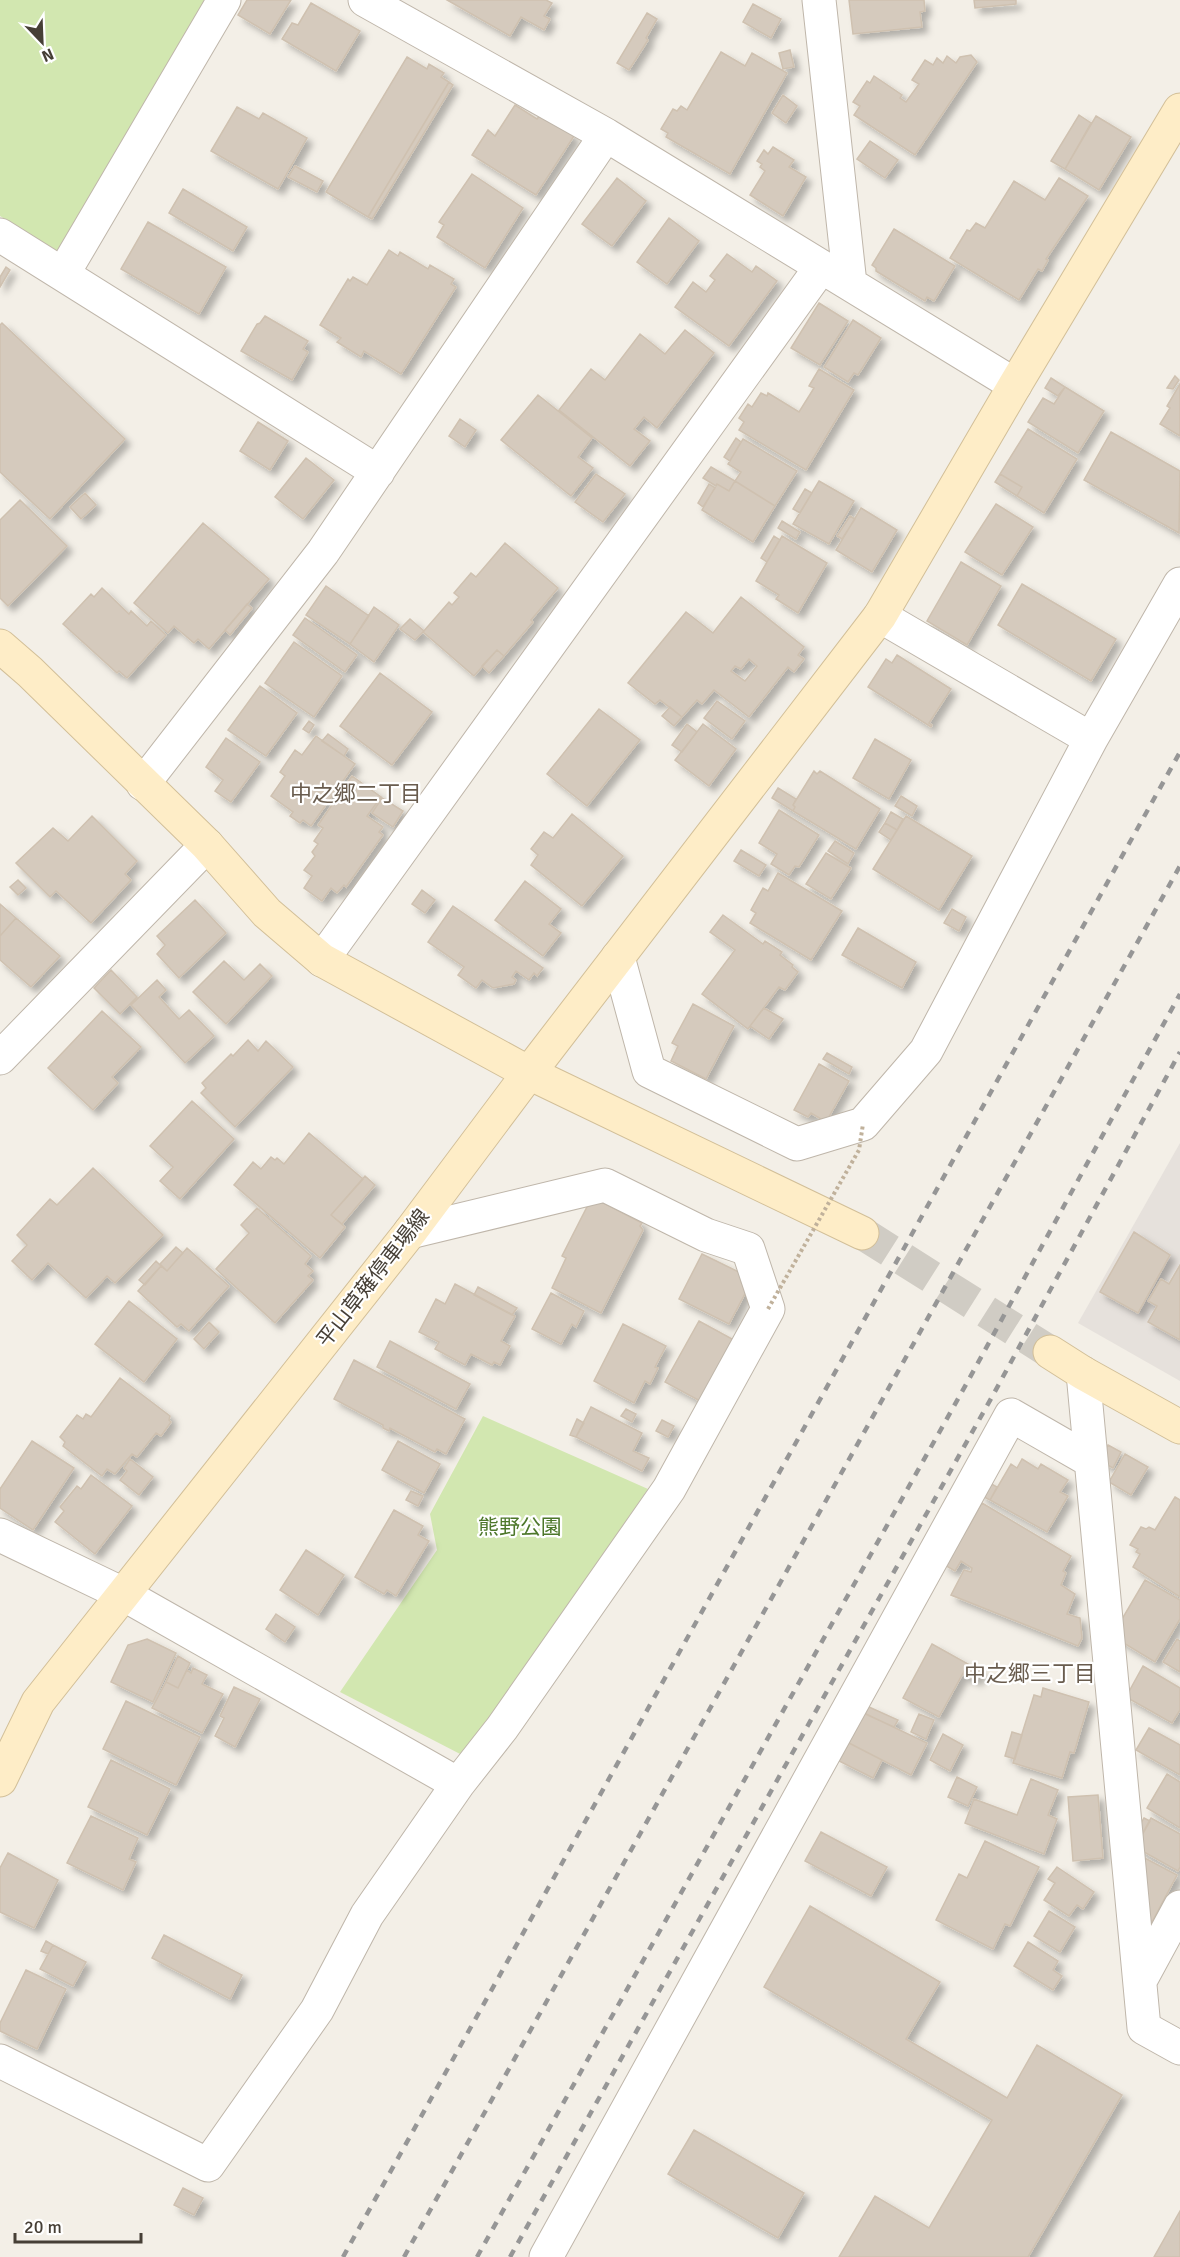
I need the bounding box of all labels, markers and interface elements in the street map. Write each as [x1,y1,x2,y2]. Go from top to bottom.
north arrow [12,12,72,72]
text: N [38,44,57,66]
district label: 中之郷二丁目 [290,780,422,807]
street label: 平山草薙停車場線 [311,1204,435,1352]
park label: 熊野公園 [478,1514,562,1540]
district label: 中之郷三丁目 [964,1660,1096,1687]
scale bar [15,2206,141,2244]
text: 20 m [24,2216,62,2238]

